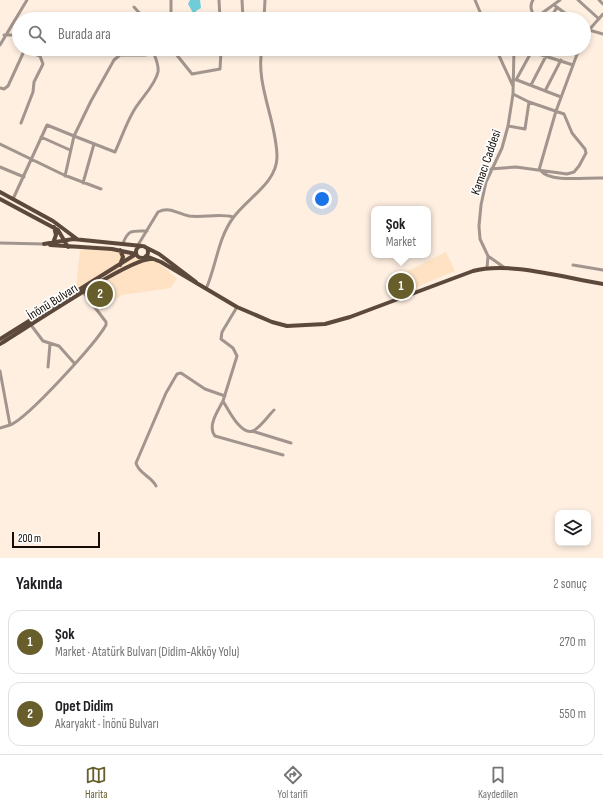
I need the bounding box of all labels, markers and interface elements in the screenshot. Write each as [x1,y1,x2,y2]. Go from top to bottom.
search box [12,12,591,56]
icon: search [26,23,48,45]
text: Burada ara [58,25,111,44]
street label: Kamacı Caddesi [467,128,505,197]
your location [312,189,332,209]
popup [371,206,431,258]
text: Şok [386,215,405,234]
text: Market [386,234,416,250]
pin: 1 [388,271,414,301]
street label: İnönü Bulvarı [24,279,81,324]
pin: 2 [87,279,113,309]
map controls [555,510,591,546]
button: layers [555,510,591,546]
scale bar [12,530,100,549]
text: 200 m [18,532,41,545]
text: Yakında [16,574,63,594]
text: 2 sonuç [553,576,587,592]
text: Şok [55,625,75,644]
text: 1 [27,634,33,650]
text: 270 m [559,634,586,650]
text: Market · Atatürk Bulvarı (Didim-Akköy Yolu) [55,644,239,660]
text: Opet Didim [55,697,113,716]
text: 2 [27,706,33,722]
text: 550 m [559,706,586,722]
text: Akaryakıt · İnönü Bulvarı [55,716,159,732]
tab: Harita [85,764,108,801]
tab: Yol tarifi [278,764,308,801]
tab: Kaydedilen [478,764,518,801]

